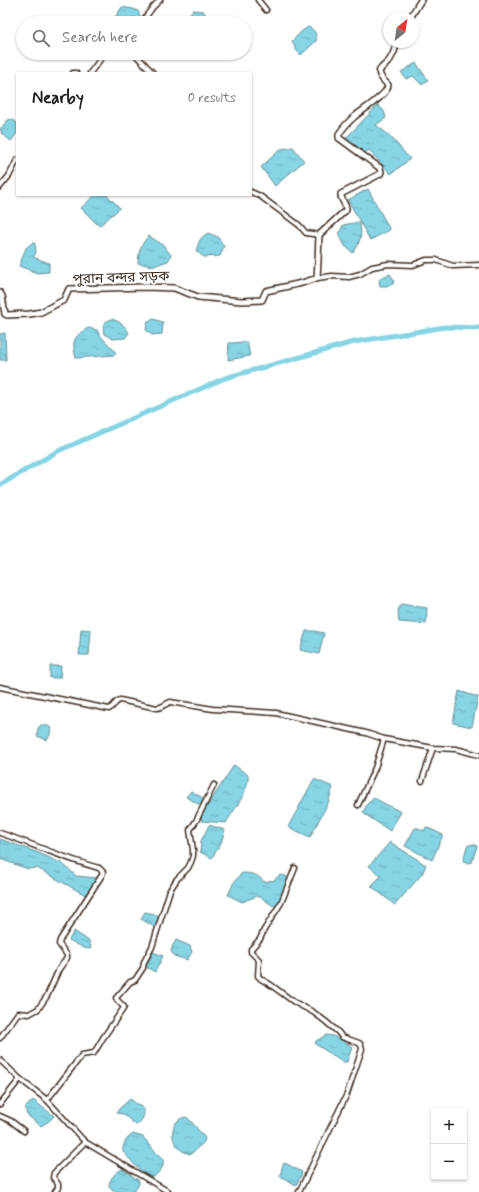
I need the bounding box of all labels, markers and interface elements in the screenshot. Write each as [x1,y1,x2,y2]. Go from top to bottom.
north arrow [383,12,419,48]
search box [16,16,252,60]
icon: search [30,27,52,49]
text: Search here [62,28,138,48]
text: Nearby [32,87,84,109]
text: 0 results [188,90,236,107]
street label: পুরান বন্দর সড়ক [72,267,170,289]
map controls [431,1108,467,1180]
button: + [431,1108,467,1144]
button: − [431,1144,467,1180]

